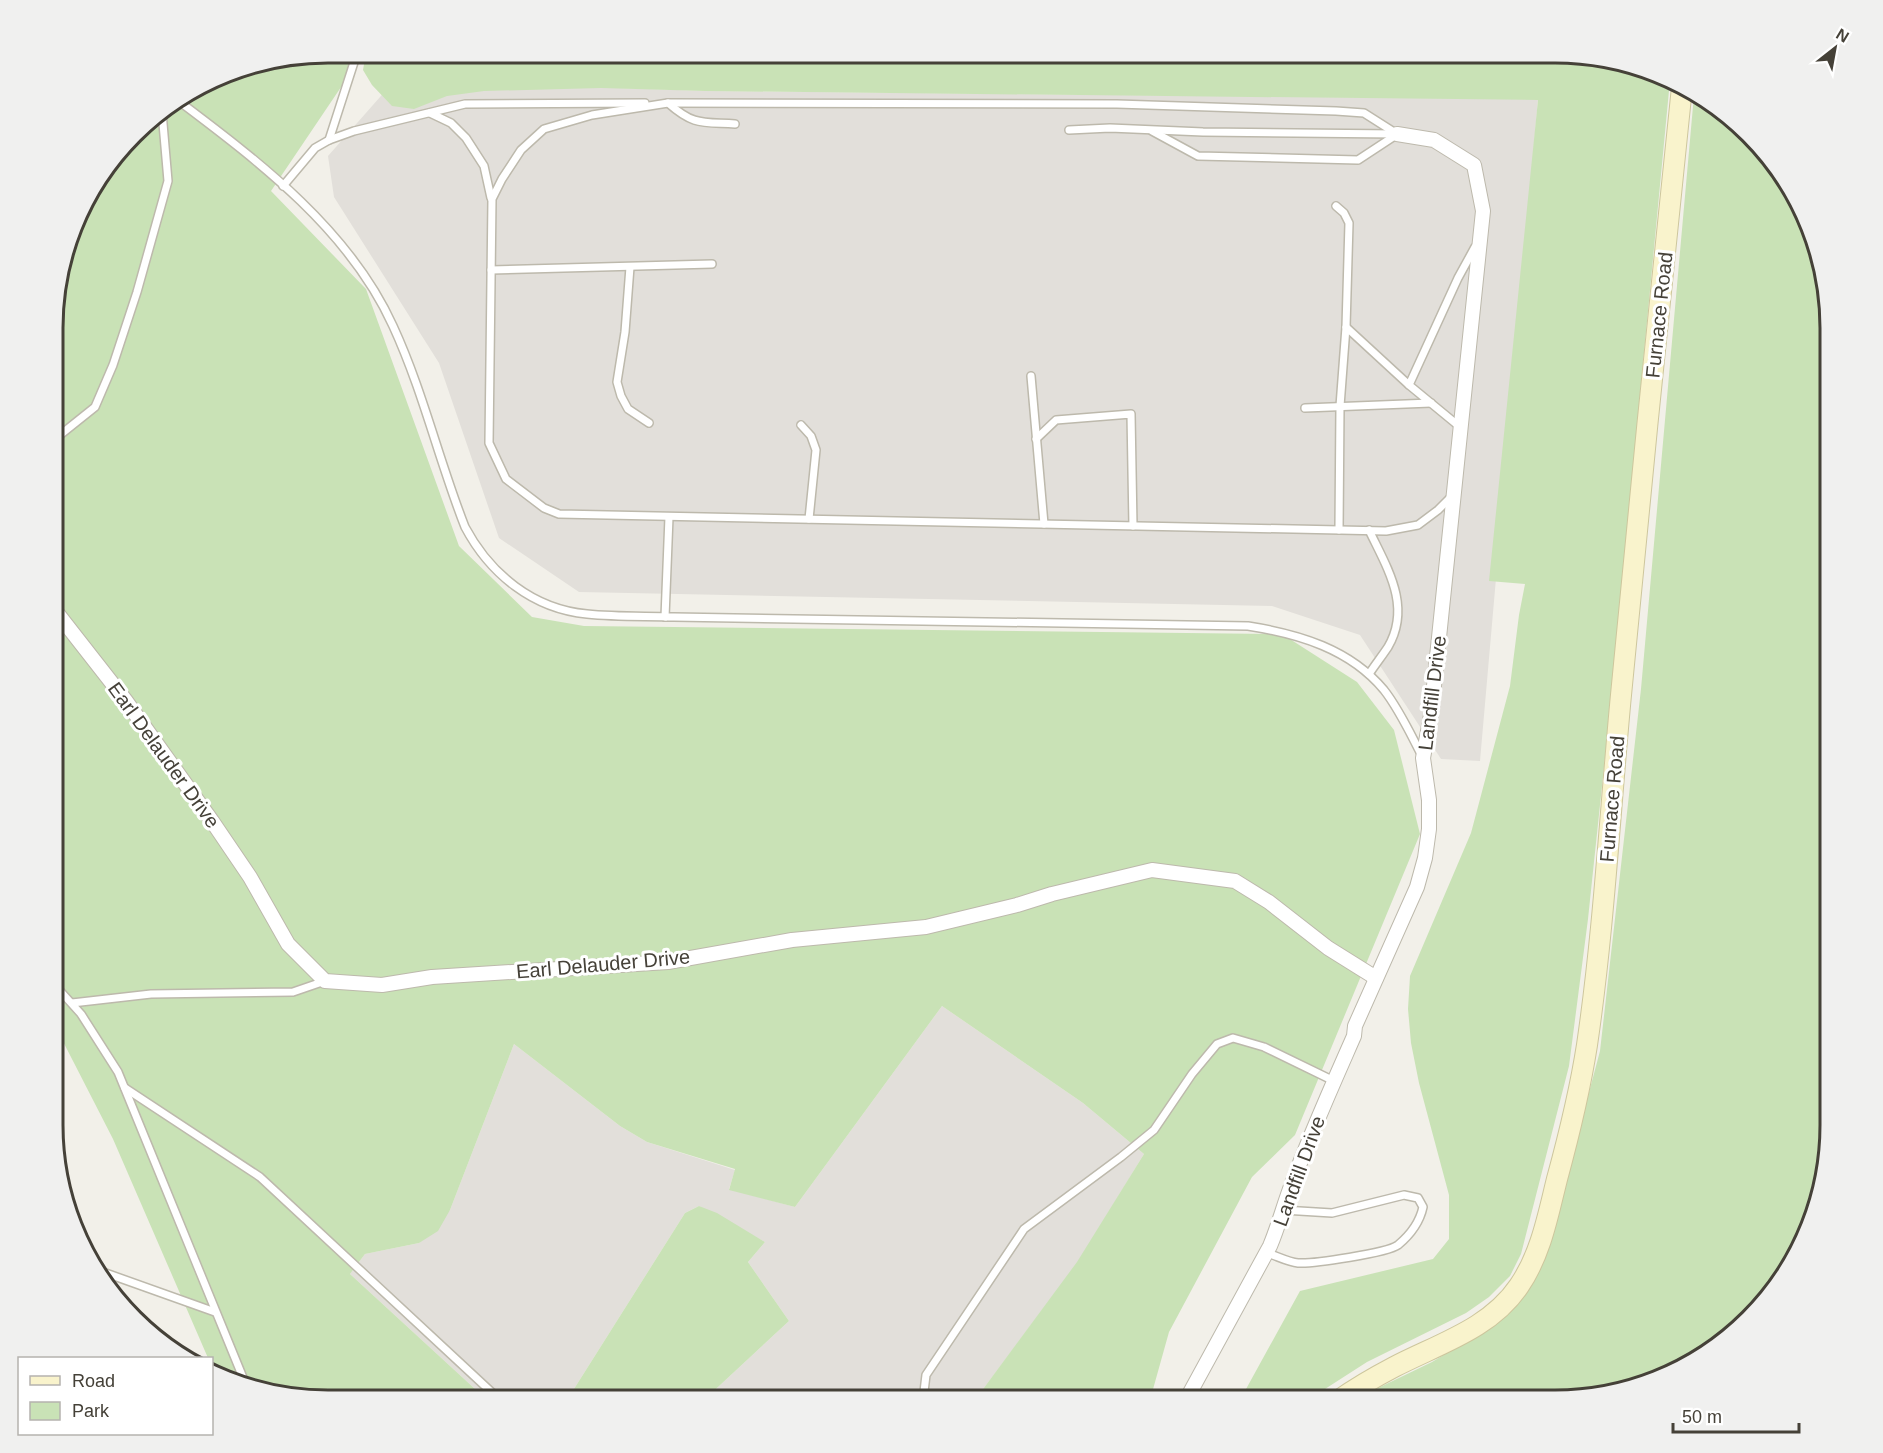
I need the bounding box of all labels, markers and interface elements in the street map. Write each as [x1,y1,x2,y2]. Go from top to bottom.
north arrow [1805,18,1865,78]
text: N [1833,25,1852,46]
street label: Furnace Road [1641,251,1677,379]
street label: Landfill Drive [1414,634,1450,752]
street label: Earl Delauder Drive [104,678,224,832]
street label: Furnace Road [1596,735,1628,863]
street label: Earl Delauder Drive [515,945,691,983]
street label: Landfill Drive [1269,1113,1329,1229]
legend [18,1357,213,1435]
text: Road [72,1371,115,1391]
scale bar [1673,1396,1799,1434]
text: Park [72,1401,110,1421]
text: 50 m [1682,1407,1722,1427]

